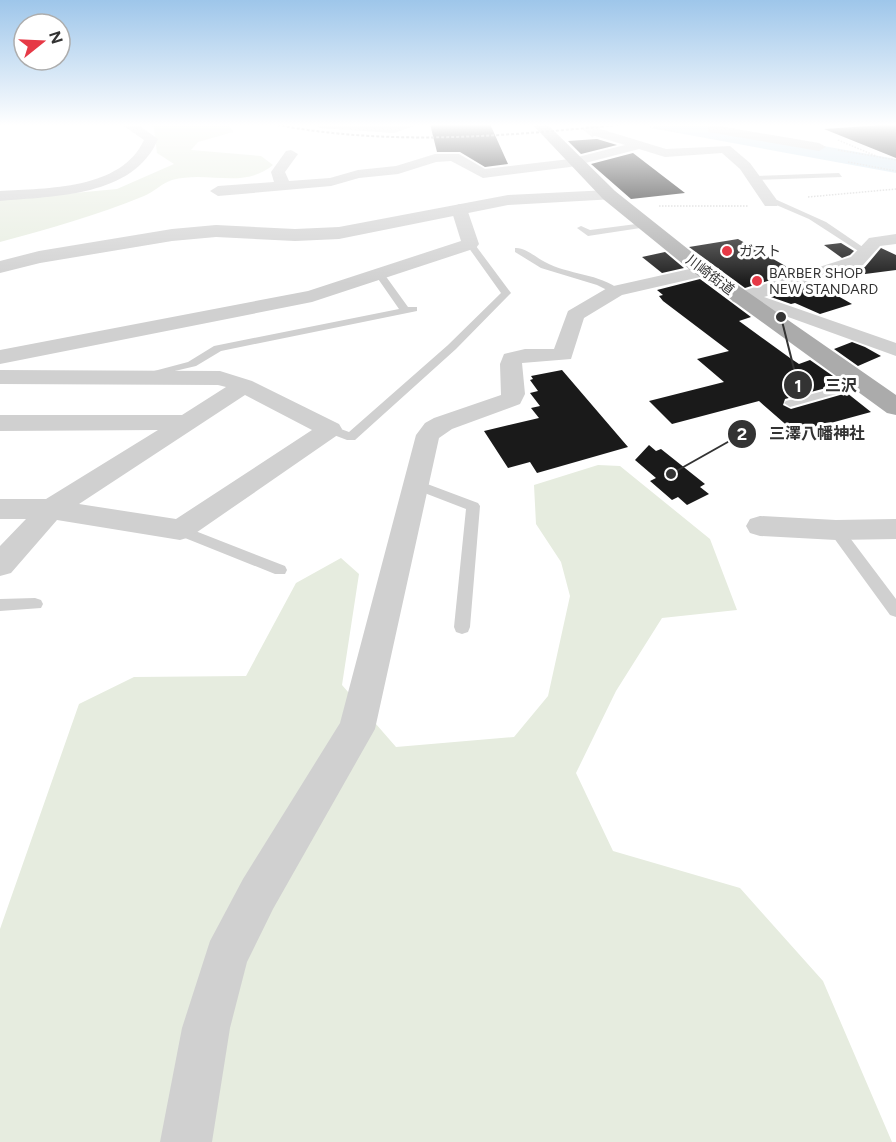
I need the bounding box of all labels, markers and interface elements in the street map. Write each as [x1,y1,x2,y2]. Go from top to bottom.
north arrow [12,12,72,72]
text: N [45,29,67,46]
place label: ガスト [739,243,781,260]
marker: ガスト [720,244,734,258]
street label: 川崎街道 [683,251,737,299]
place label: BARBER SHOP NEW STANDARD [769,265,878,298]
marker: BARBER SHOP NEW STANDARD [750,274,764,288]
callout: 三沢 [783,368,869,402]
text: 1 [794,375,802,397]
text: 三沢 [825,376,857,395]
callout: 三澤八幡神社 [727,417,877,451]
text: 2 [737,423,747,445]
text: 三澤八幡神社 [769,424,865,443]

